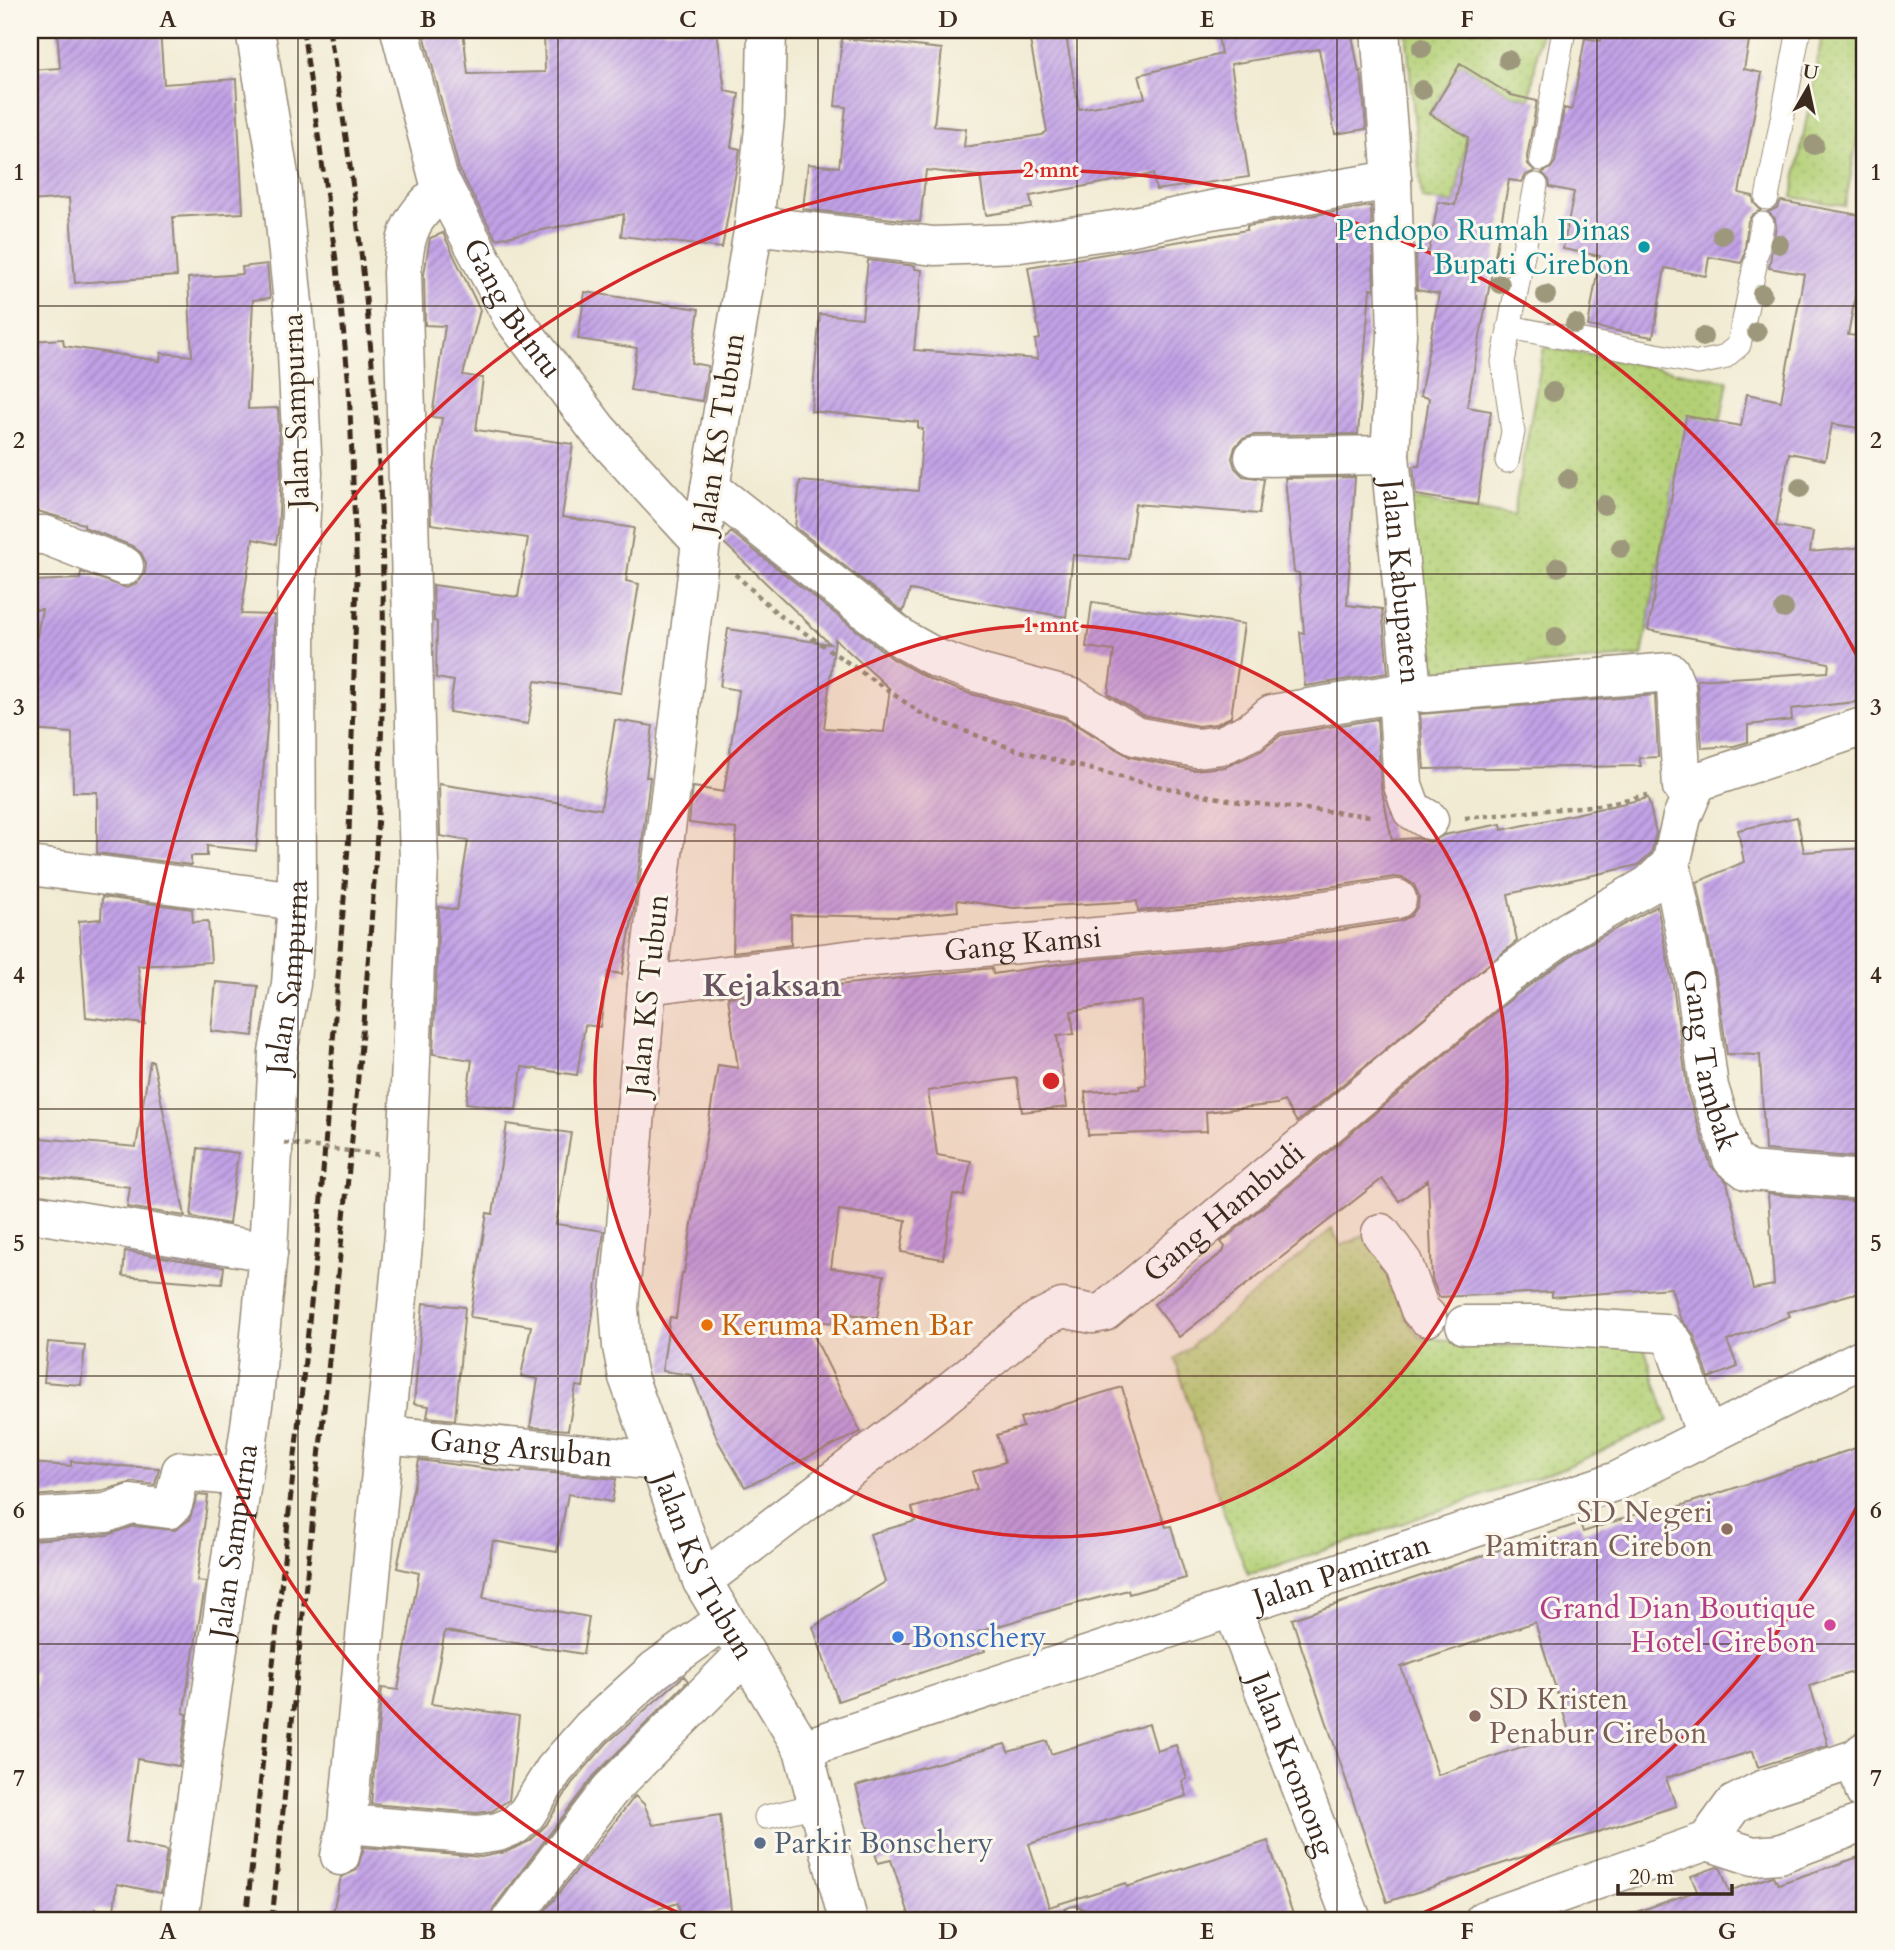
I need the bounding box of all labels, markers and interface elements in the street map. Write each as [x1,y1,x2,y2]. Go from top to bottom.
text: A [159,4,177,35]
text: B [420,4,436,35]
text: C [679,4,697,35]
text: D [938,4,958,35]
text: E [1200,4,1214,35]
text: F [1460,4,1474,35]
text: G [1718,4,1737,35]
north arrow [1772,52,1842,122]
text: U [1801,58,1821,86]
text: 2 mnt [1023,156,1080,185]
text: 1 [13,157,25,188]
text: 1 [1870,157,1882,188]
place label: Pendopo Rumah Dinas Bupati Cirebon [1336,210,1630,285]
street label: Gang Buntu [453,231,572,387]
marker: Pendopo Rumah Dinas Bupati Cirebon [1636,239,1652,255]
street label: Jalan Sampurna [272,313,320,513]
street label: Jalan KS Tubun [682,330,755,540]
text: 2 [13,425,25,456]
text: 2 [1870,425,1882,456]
street label: Jalan Kabupaten [1371,473,1432,686]
text: 1 mnt [1023,611,1080,640]
text: 3 [13,692,25,723]
text: 3 [1870,692,1882,723]
street label: Jalan Sampurna [256,880,318,1079]
street label: Jalan KS Tubun [617,892,679,1102]
street label: Gang Kamsi [942,916,1103,971]
text: 4 [13,960,25,991]
text: 4 [1870,960,1882,991]
district label: Kejaksan [702,963,842,1008]
street label: Gang Tambak [1673,967,1749,1156]
centre of rings [1039,1069,1063,1093]
street label: Gang Hambudi [1134,1132,1313,1292]
text: 5 [13,1228,25,1259]
text: 5 [1870,1228,1882,1259]
place label: Keruma Ramen Bar [721,1305,973,1346]
marker: Keruma Ramen Bar [699,1317,715,1333]
street label: Gang Arsuban [428,1419,615,1477]
street label: Jalan Sampurna [199,1441,268,1645]
street label: Jalan KS Tubun [642,1463,765,1667]
place label: SD Negeri Pamitran Cirebon [1485,1492,1713,1567]
text: 6 [13,1495,25,1526]
text: 6 [1870,1495,1882,1526]
marker: SD Negeri Pamitran Cirebon [1719,1521,1735,1537]
street label: Jalan Pamitran [1244,1523,1435,1621]
place label: Grand Dian Boutique Hotel Cirebon [1539,1588,1816,1663]
place label: Bonschery [912,1617,1046,1658]
marker: Grand Dian Boutique Hotel Cirebon [1822,1617,1838,1633]
marker: Bonschery [890,1629,906,1645]
street label: Jalan Kromong [1237,1662,1346,1862]
place label: SD Kristen Penabur Cirebon [1489,1679,1707,1754]
marker: SD Kristen Penabur Cirebon [1467,1708,1483,1724]
text: 7 [13,1763,25,1794]
text: 7 [1870,1763,1882,1794]
place label: Parkir Bonschery [774,1823,994,1864]
marker: Parkir Bonschery [752,1835,768,1851]
scale bar [1618,1852,1732,1896]
text: 20 m [1629,1863,1674,1892]
text: A [159,1916,177,1947]
text: B [420,1916,436,1947]
text: C [679,1916,697,1947]
text: D [938,1916,958,1947]
text: E [1200,1916,1214,1947]
text: F [1460,1916,1474,1947]
text: G [1718,1916,1737,1947]

